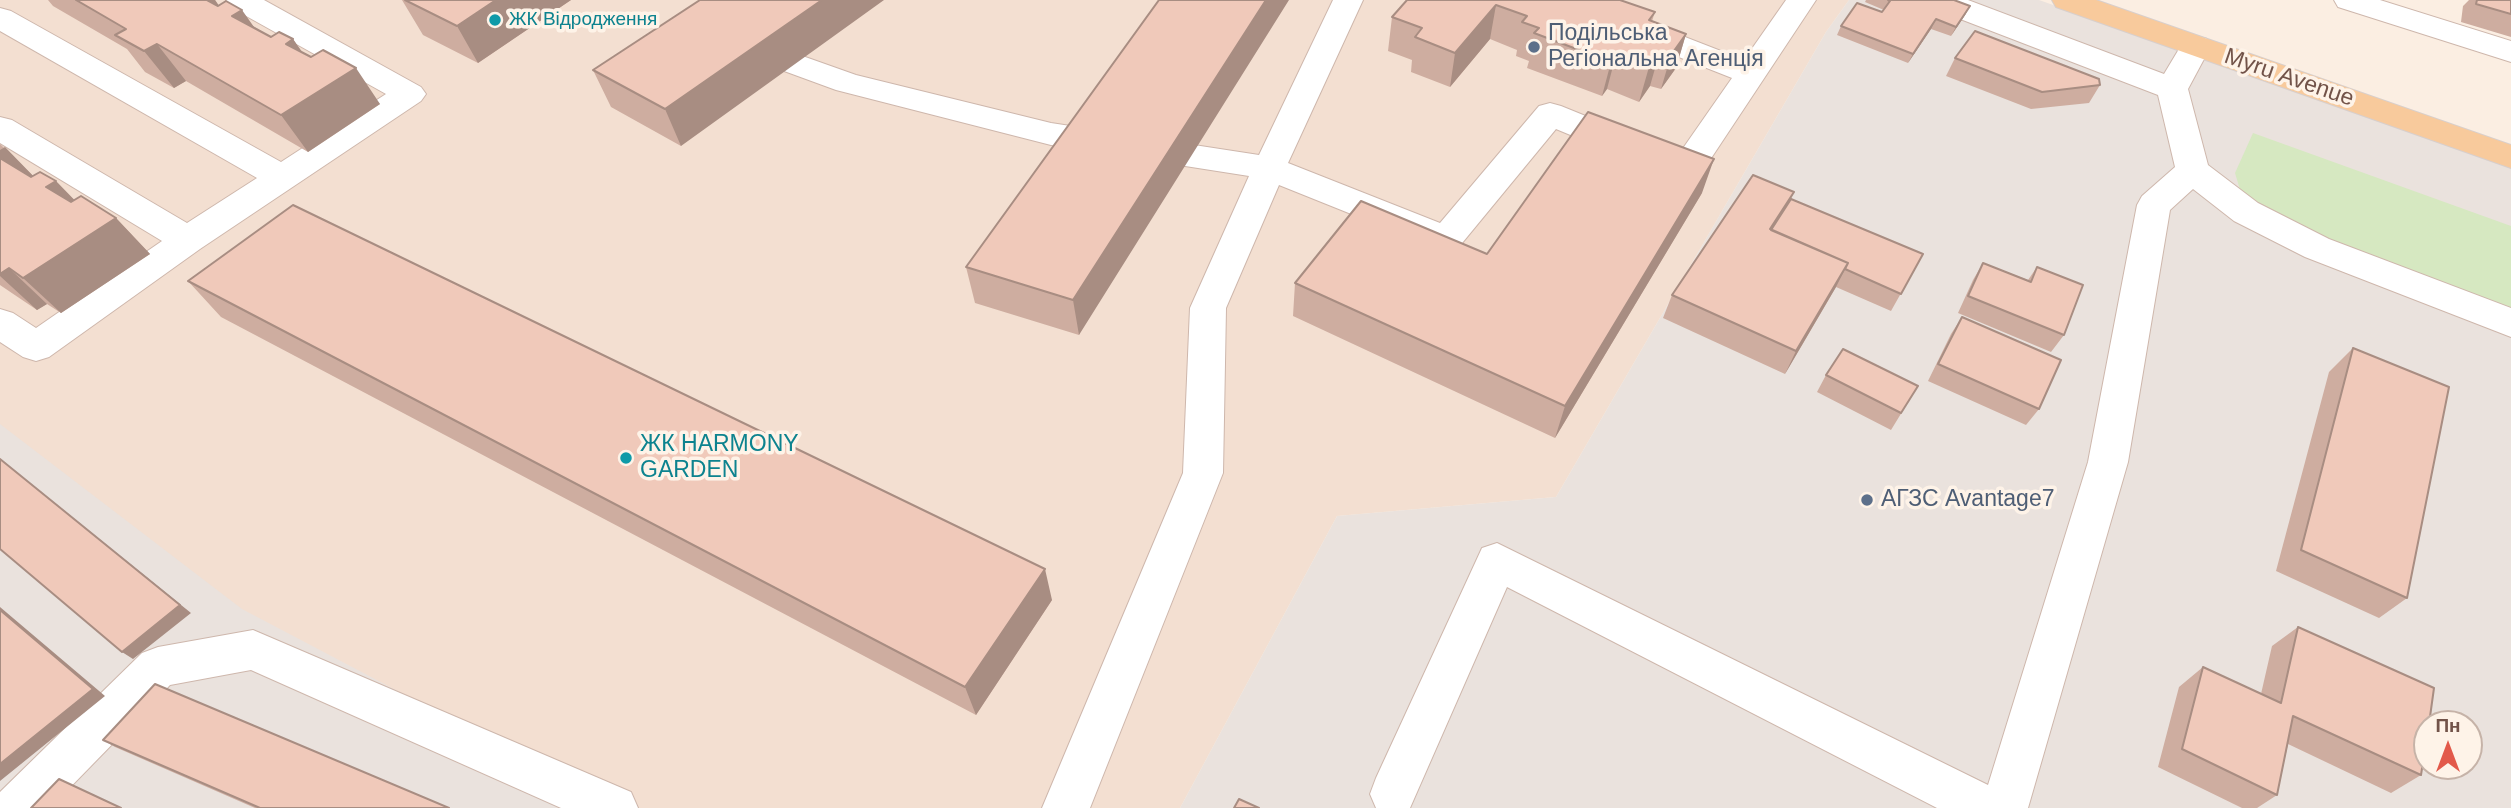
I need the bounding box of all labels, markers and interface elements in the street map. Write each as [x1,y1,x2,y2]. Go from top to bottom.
place label: ЖК Відродження [509,9,657,31]
marker: ЖК Відродження [487,12,503,28]
place label: Подільська Регіональна Агенція [1548,20,1764,74]
marker: Подільська Регіональна Агенція [1526,39,1542,55]
street label: Myru Avenue [2221,43,2357,113]
place label: ЖК HARMONY GARDEN [640,431,799,485]
marker: ЖК HARMONY GARDEN [618,450,634,466]
place label: АГЗС Avantage7 [1881,486,2054,514]
marker: АГЗС Avantage7 [1859,492,1875,508]
north arrow [2413,710,2483,780]
text: Пн [2435,715,2461,736]

